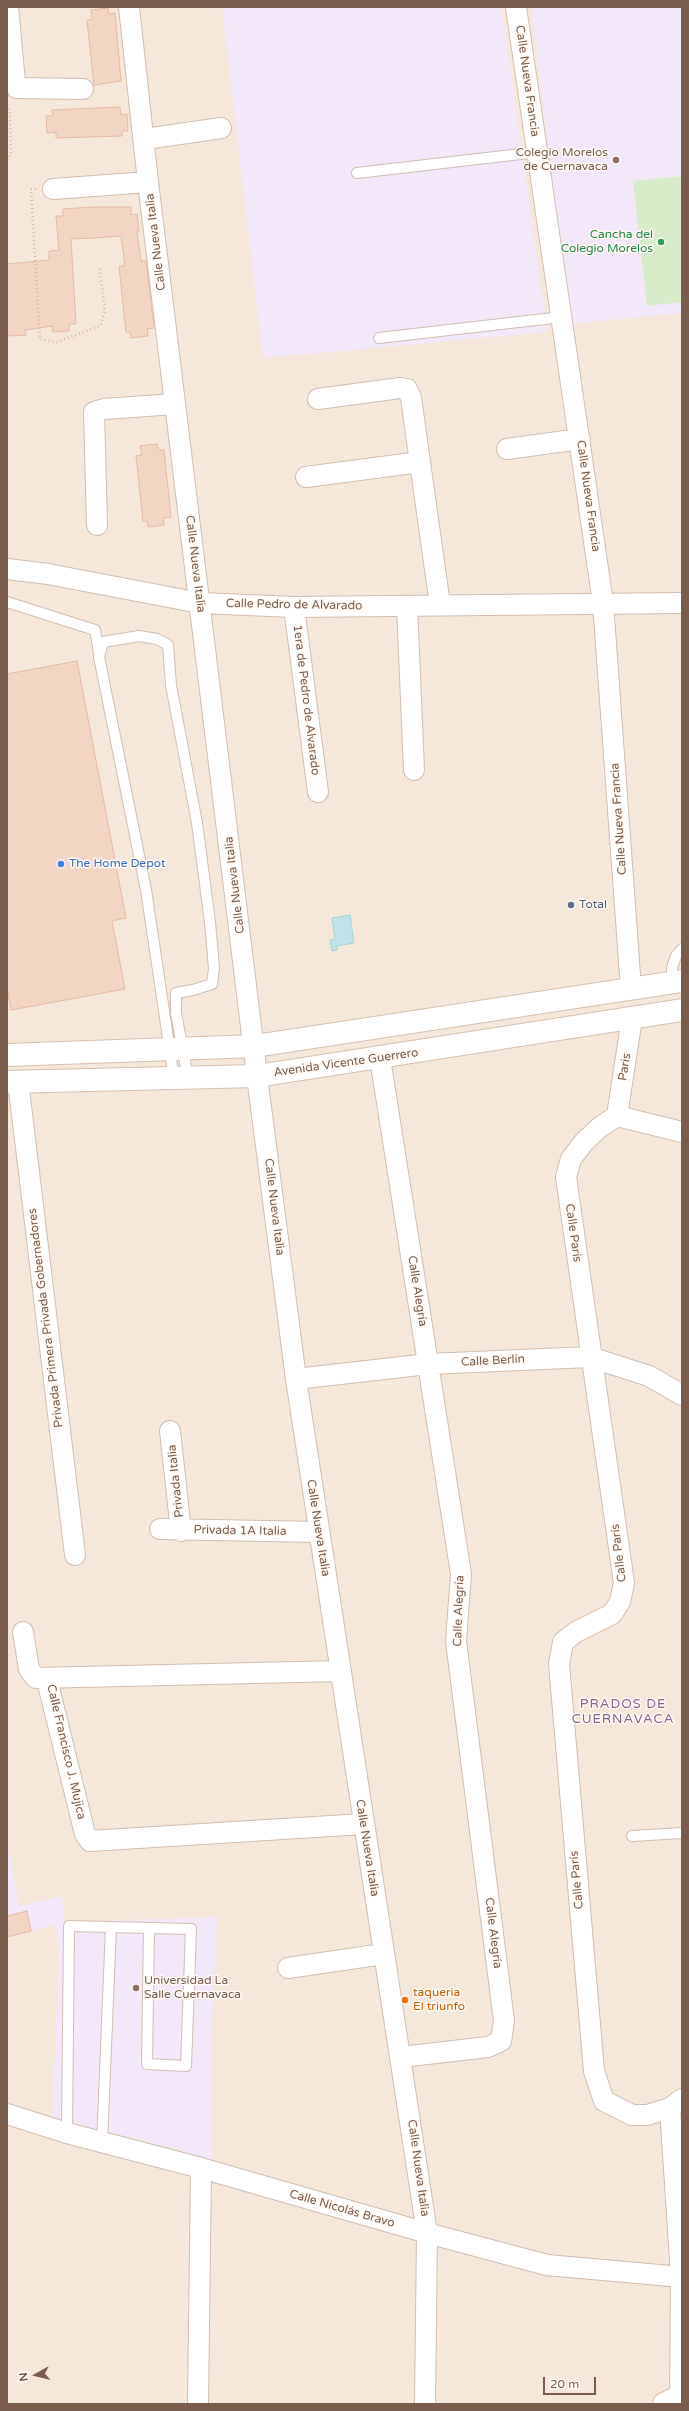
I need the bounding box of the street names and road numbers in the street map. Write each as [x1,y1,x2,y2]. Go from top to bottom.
street label: Calle Nueva Francia [512,24,542,138]
street label: Calle Nueva Italia [143,192,169,292]
street label: Calle Nueva Francia [573,439,603,553]
street label: Calle Nueva Italia [182,514,208,614]
street label: Calle Pedro de Alvarado [226,597,362,613]
street label: 1era de Pedro de Alvarado [290,624,322,776]
street label: Calle Nueva Francia [608,762,630,876]
street label: Calle Nueva Italia [222,835,248,935]
street label: Avenida Vicente Guerrero [273,1046,419,1080]
street label: Paris [616,1052,634,1082]
street label: Calle Nueva Italia [261,1157,287,1257]
street label: Calle París [562,1203,584,1263]
street label: Privada Primera Privada Gobernadores [25,1207,67,1429]
street label: Calle Alegría [404,1255,430,1327]
street label: Calle Berlín [461,1352,525,1370]
street label: Privada Italia [165,1444,187,1518]
street label: Calle Nueva Italia [303,1478,333,1578]
street label: Privada 1A Italia [193,1523,287,1539]
street label: Calle París [608,1523,630,1583]
street label: Calle Alegría [451,1575,467,1647]
street label: Calle Francisco J. Mujica [43,1683,89,1821]
street label: Calle Nueva Italia [352,1798,382,1898]
street label: Calle París [567,1850,587,1910]
street label: Calle Alegría [481,1897,505,1969]
street label: Calle Nueva Italia [404,2118,432,2218]
street label: Calle Nicolás Bravo [288,2187,396,2231]

